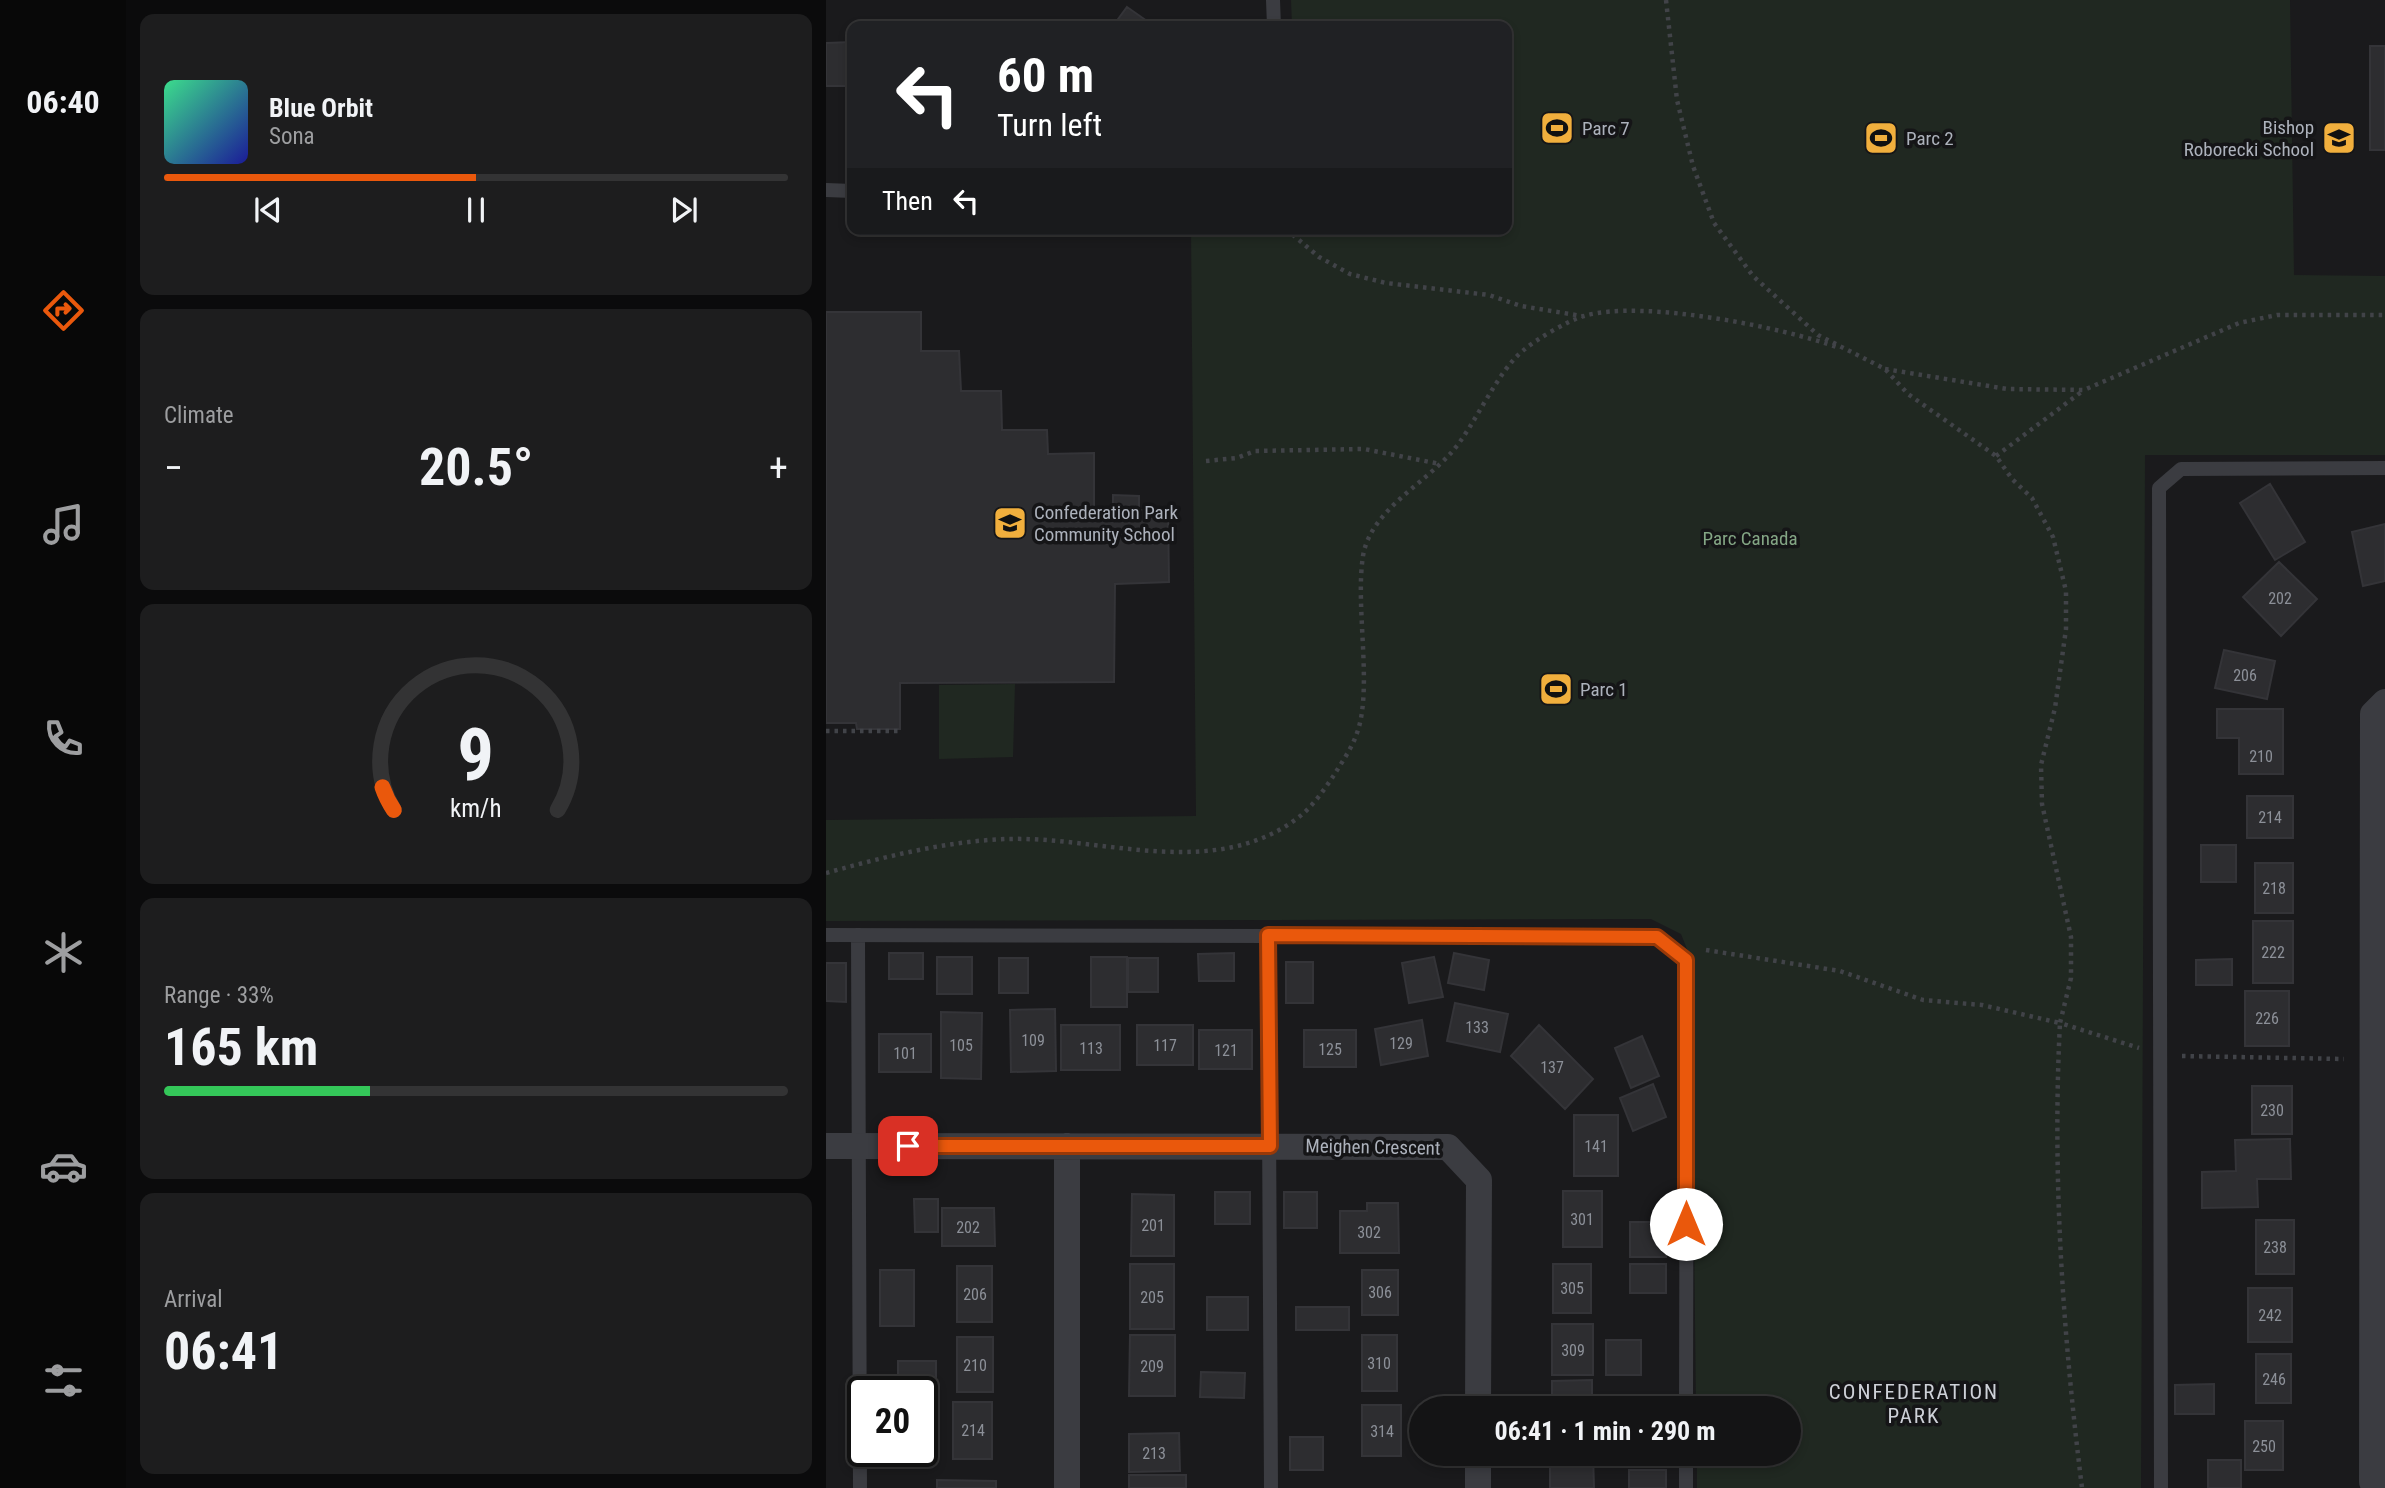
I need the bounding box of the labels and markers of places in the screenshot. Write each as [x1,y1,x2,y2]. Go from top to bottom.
sports icon: Parc 7 [1538,109,1576,147]
place label: Bishop Roborecki School [2184,116,2314,161]
place label: Parc 7 [1582,117,1630,140]
sports icon: Parc 2 [1862,119,1900,157]
school or university icon: Bishop Roborecki School [2320,119,2358,157]
place label: Parc 2 [1906,127,1954,150]
place label: Confederation Park Community School [1034,501,1178,546]
school or university icon: Confederation Park Community School [991,504,1029,542]
sports icon: Parc 1 [1537,670,1575,708]
place label: Parc 1 [1580,678,1628,701]
pin [878,1116,938,1176]

